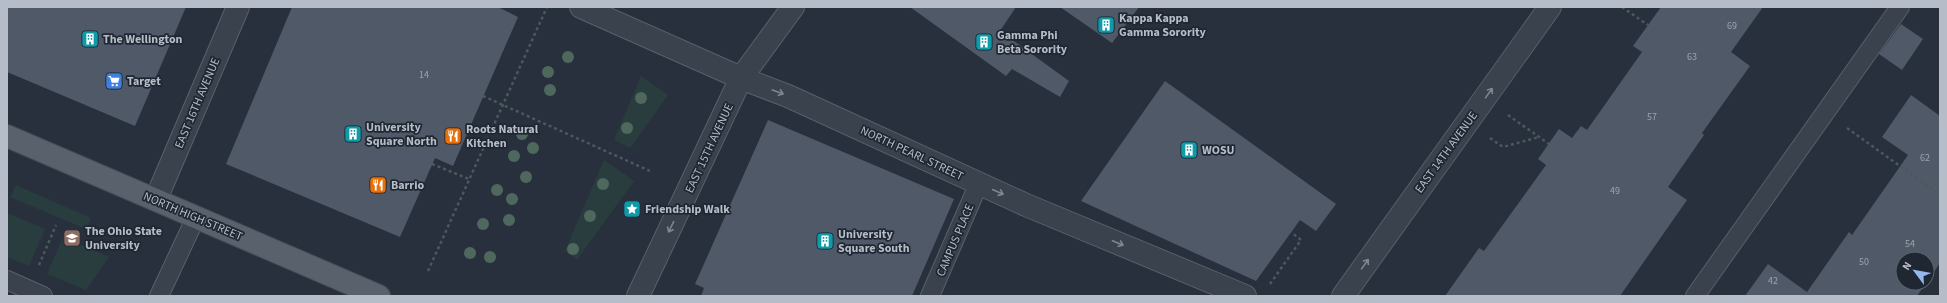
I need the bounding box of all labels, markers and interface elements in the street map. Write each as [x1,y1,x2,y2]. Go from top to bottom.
place label: Kappa Kappa Gamma Sorority [1119,10,1207,41]
building icon: Kappa Kappa Gamma Sorority [1096,15,1116,35]
house number: 69 [1727,19,1737,33]
place label: Gamma Phi Beta Sorority [997,27,1068,58]
building icon: The Wellington [80,29,100,49]
place label: The Wellington [103,31,183,48]
building icon: Gamma Phi Beta Sorority [974,32,994,52]
house number: 63 [1687,50,1697,64]
street label: EAST 16TH AVENUE [171,55,224,151]
house number: 14 [419,68,429,82]
supermarket icon: Target [104,71,124,91]
place label: Target [127,73,161,90]
one-way arrow [1485,87,1493,98]
one-way arrow [771,88,783,96]
street label: EAST 15TH AVENUE [681,101,738,196]
street label: EAST 14TH AVENUE [1411,108,1482,197]
house number: 57 [1647,110,1657,124]
place label: University Square North [366,119,437,150]
place label: Roots Natural Kitchen [466,121,539,152]
street label: NORTH PEARL STREET [857,122,967,185]
building icon: University Square North [343,124,363,144]
restaurant icon: Roots Natural Kitchen [443,126,463,146]
building icon: WOSU [1179,140,1199,160]
place label: WOSU [1202,142,1235,159]
house number: 62 [1920,151,1930,165]
restaurant icon: Barrio [368,175,388,195]
place label: Barrio [391,177,424,194]
house number: 49 [1610,184,1620,198]
street label: NORTH HIGH STREET [141,188,246,245]
one-way arrow [992,189,1004,196]
place icon: Friendship Walk [622,199,642,219]
place label: Friendship Walk [645,201,730,218]
street label: CAMPUS PLACE [932,201,978,279]
one-way arrow [667,221,674,233]
place label: The Ohio State University [85,223,162,254]
place label: University Square South [838,226,910,257]
school or university icon: The Ohio State University [62,228,82,248]
building icon: University Square South [815,231,835,251]
house number: 54 [1905,237,1915,251]
one-way arrow [1111,240,1123,247]
north arrow [1895,251,1935,291]
house number: 50 [1859,255,1869,269]
one-way arrow [1361,259,1369,270]
text: N [1899,259,1915,273]
house number: 42 [1768,274,1778,288]

